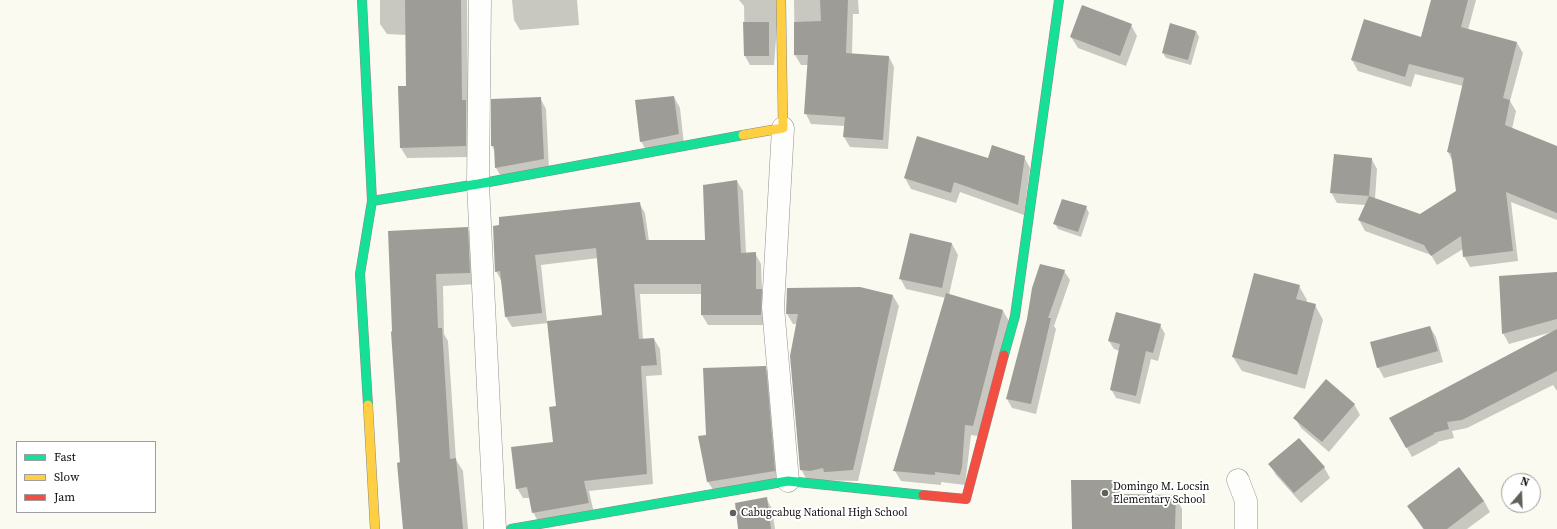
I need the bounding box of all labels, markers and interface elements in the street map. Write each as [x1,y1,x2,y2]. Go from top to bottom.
legend [16,441,156,513]
text: Fast [54,449,76,465]
text: Slow [54,469,79,485]
north arrow [1501,473,1541,513]
text: N [1519,474,1531,491]
place label: Domingo M. Locsin Elementary School [1113,480,1209,506]
marker: Domingo M. Locsin Elementary School [1100,488,1110,498]
text: Jam [54,489,75,505]
place label: Cabugcabug National High School [741,506,907,520]
marker: Cabugcabug National High School [728,508,738,518]

